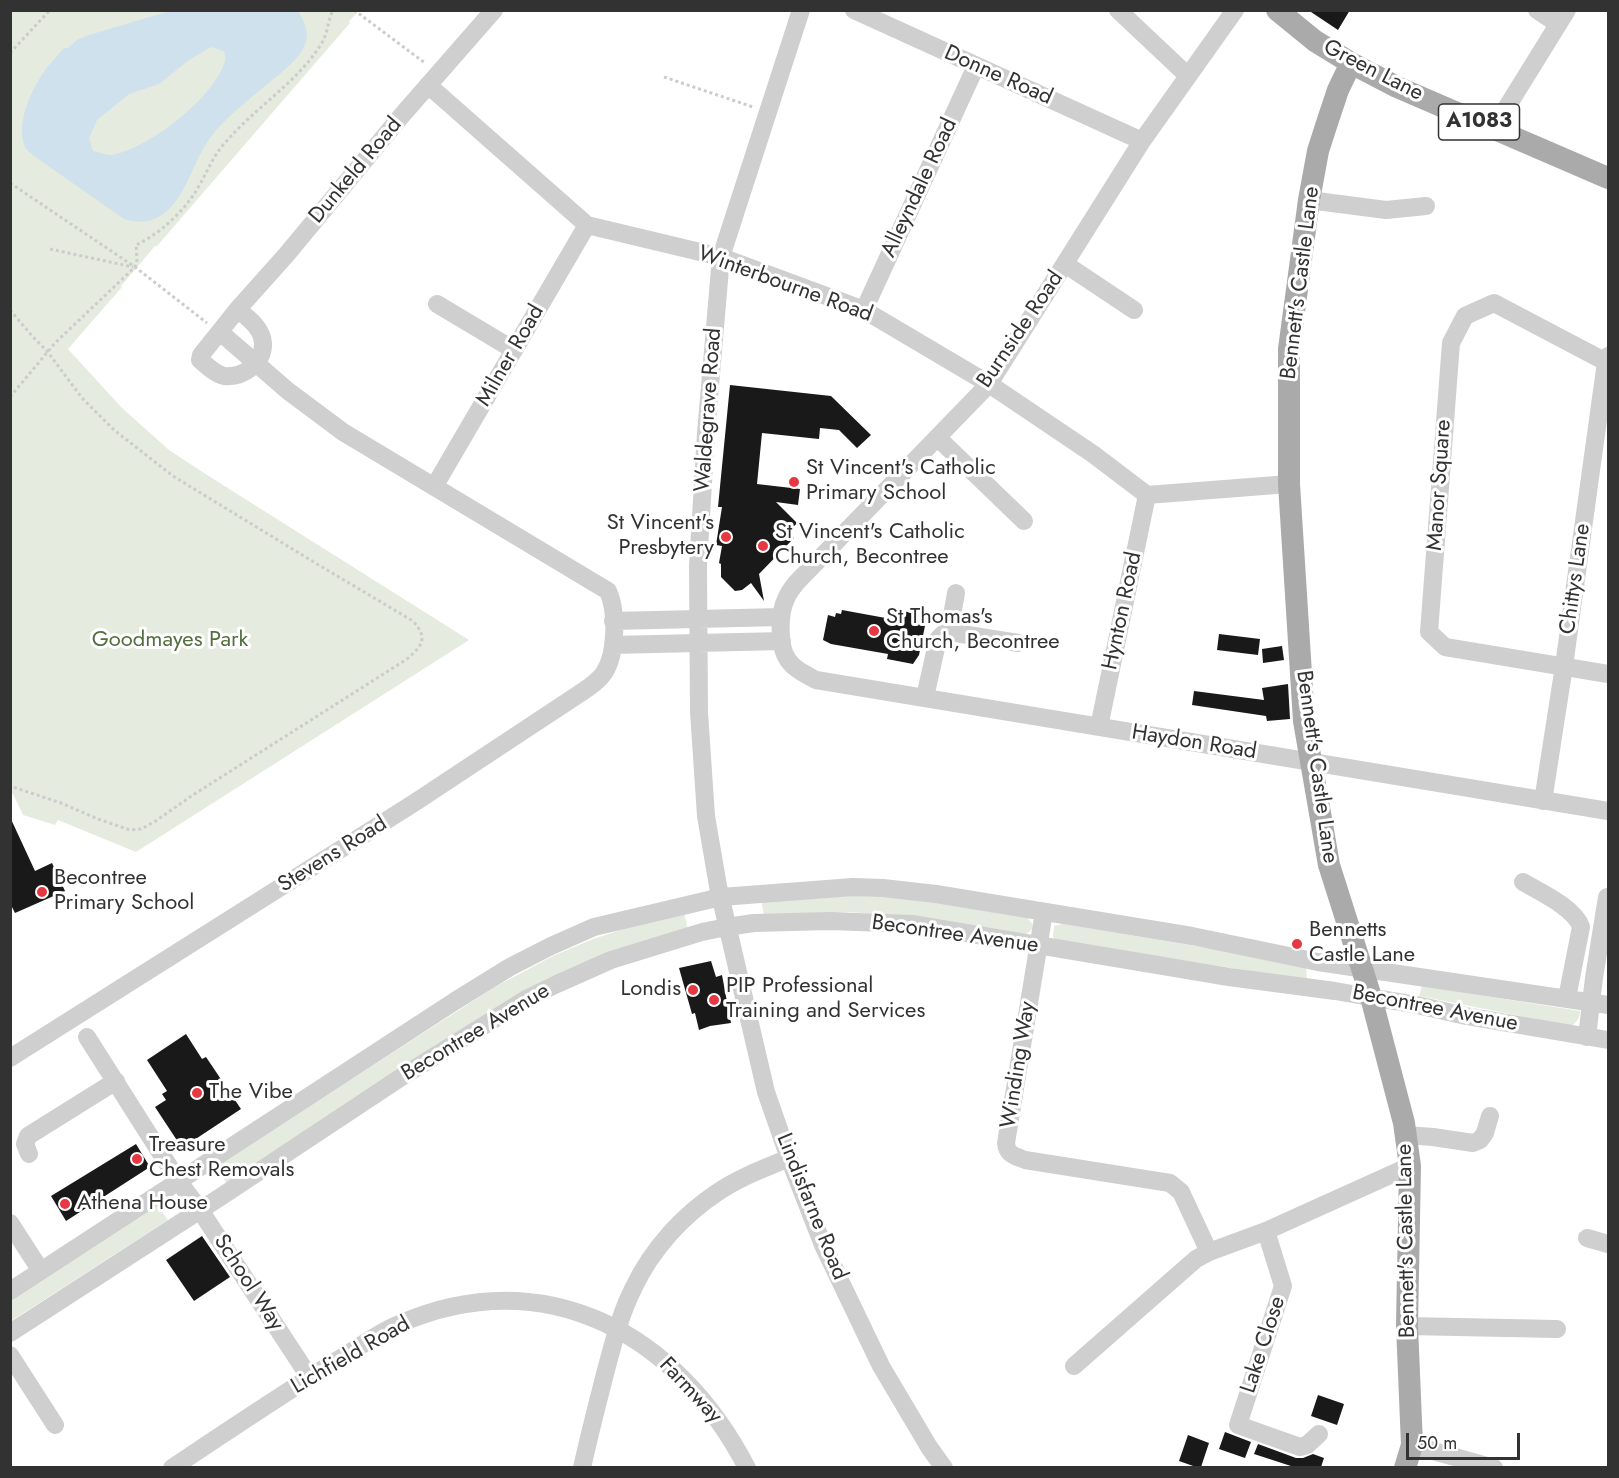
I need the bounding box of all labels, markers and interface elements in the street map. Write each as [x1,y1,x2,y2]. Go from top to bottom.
street label: Green Lane [1319,35,1427,107]
street label: Donne Road [940,40,1056,112]
road number: A1083 [1438,104,1520,140]
street label: Dunkeld Road [304,113,408,229]
street label: Alleyndale Road [876,114,964,262]
street label: Bennett's Castle Lane [1276,185,1326,381]
street label: Winterbourne Road [694,241,876,329]
street label: Burnside Road [972,266,1070,394]
street label: Milner Road [471,300,551,412]
street label: Waldegrave Road [690,327,728,493]
street label: Manor Square [1422,419,1458,551]
place label: St Vincent's Catholic Primary School [806,456,996,508]
marker: St Vincent's Catholic Primary School [787,475,801,489]
place label: St Vincent's Presbytery [607,511,714,562]
place label: St Vincent's Catholic Church, Becontree [775,520,965,572]
street label: Chittys Lane [1555,522,1597,636]
marker: St Vincent's Presbytery [719,530,733,544]
marker: St Vincent's Catholic Church, Becontree [756,539,770,553]
street label: Hynton Road [1098,550,1148,672]
place label: St Thomas's Church, Becontree [886,605,1060,656]
marker: St Thomas's Church, Becontree [867,624,881,638]
park label: Goodmayes Park [92,628,248,654]
street label: Bennett's Castle Lane [1289,669,1343,865]
street label: Haydon Road [1130,720,1258,766]
street label: Stevens Road [274,811,392,899]
place label: Becontree Primary School [54,866,194,918]
marker: Becontree Primary School [35,885,49,899]
street label: Becontree Avenue [870,910,1040,960]
place label: Bennetts Castle Lane [1309,918,1415,969]
marker: Bennetts Castle Lane [1290,937,1304,951]
place label: PIP Professional Training and Services [726,974,925,1026]
place label: Londis [620,977,681,1003]
street label: Becontree Avenue [397,978,555,1088]
street label: Becontree Avenue [1350,980,1520,1038]
marker: Londis [686,983,700,997]
marker: PIP Professional Training and Services [707,993,721,1007]
street label: Winding Way [996,1000,1042,1130]
place label: The Vibe [209,1080,293,1106]
marker: The Vibe [190,1086,204,1100]
street label: Lindisfarne Road [770,1130,852,1284]
place label: Treasure Chest Removals [149,1133,294,1184]
street label: Bennett's Castle Lane [1392,1144,1422,1338]
marker: Treasure Chest Removals [130,1152,144,1166]
place label: Athena House [77,1191,208,1217]
marker: Athena House [58,1197,72,1211]
street label: School Way [207,1230,289,1336]
street label: Lake Close [1236,1293,1292,1397]
street label: Lichfield Road [287,1311,415,1401]
street label: Farmway [653,1353,727,1429]
scale bar [1409,1421,1523,1459]
text: 50 m [1417,1430,1457,1456]

